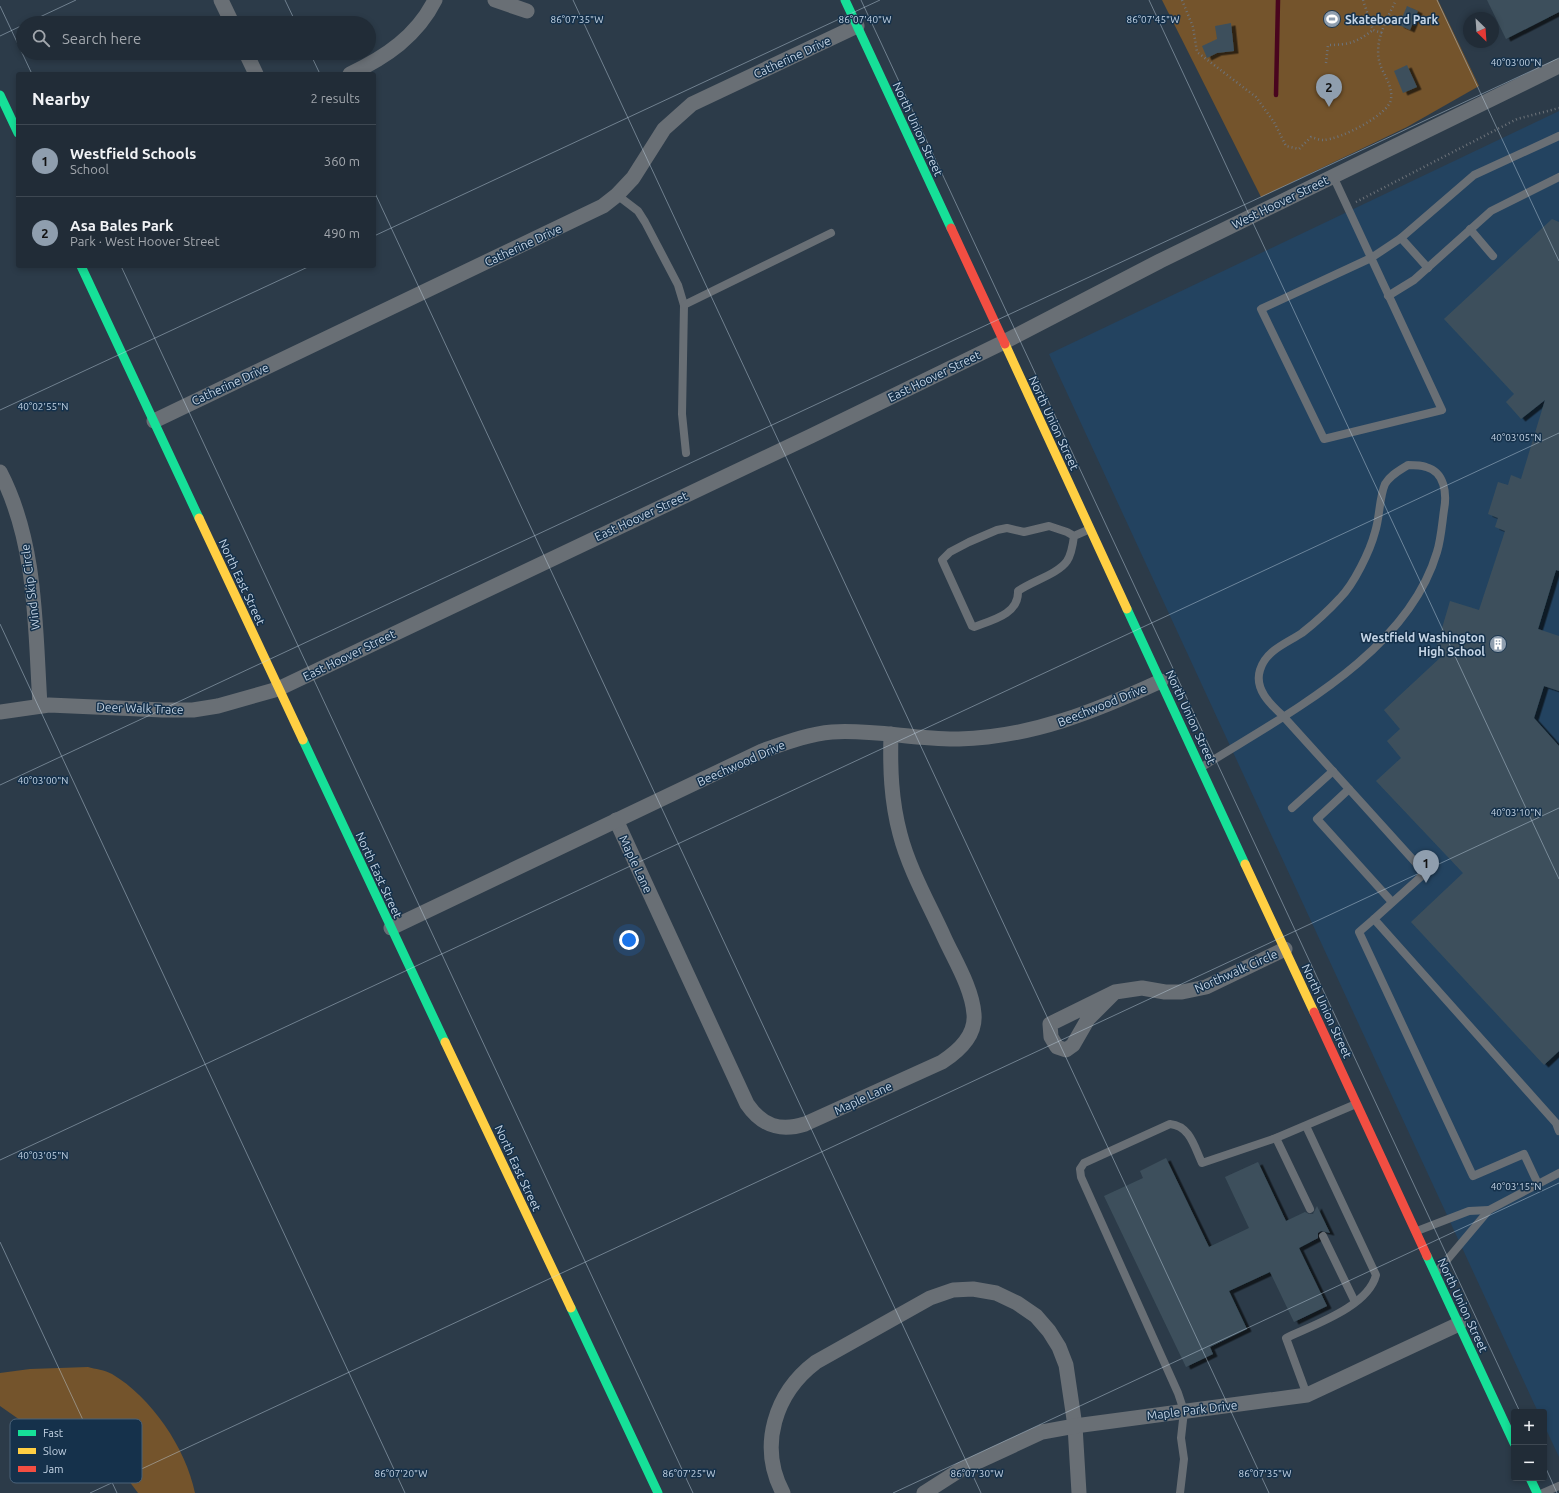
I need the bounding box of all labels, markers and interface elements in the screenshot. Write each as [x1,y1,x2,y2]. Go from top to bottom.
sports icon: Skateboard Park [1322,9,1342,29]
north arrow [1463,12,1499,48]
place label: Skateboard Park [1345,13,1439,26]
text: 86°07'35"W [551,14,603,25]
text: 86°07'40"W [839,14,891,25]
text: 86°07'45"W [1127,14,1179,25]
search box [16,16,376,60]
icon: search [30,27,52,49]
text: Search here [62,30,141,47]
street label: Catherine Drive [751,33,833,81]
text: 40°03'00"N [1491,57,1541,68]
pin: 2 [1316,74,1342,107]
street label: North Union Street [890,80,946,178]
text: Nearby [32,89,90,108]
text: 2 results [310,91,360,105]
text: Westfield Schools [70,145,196,162]
text: 1 [41,154,49,168]
text: 360 m [324,154,360,168]
text: School [70,162,109,176]
street label: West Hoover Street [1230,173,1331,231]
text: Asa Bales Park [70,217,173,234]
street label: Catherine Drive [482,221,564,269]
text: 2 [41,226,49,240]
text: 490 m [324,226,360,240]
text: Park · West Hoover Street [70,234,220,248]
street label: East Hoover Street [886,348,983,404]
street label: Catherine Drive [189,360,271,408]
street label: North Union Street [1026,374,1082,472]
text: 40°02'55"N [18,401,68,412]
text: 40°03'05"N [1491,432,1541,443]
street label: East Hoover Street [592,489,690,543]
street label: North East Street [216,537,268,627]
street label: Wind Skip Circle [18,543,42,631]
street label: East Hoover Street [301,627,398,683]
place label: Westfield Washington High School [1361,631,1485,658]
building icon: Westfield Washington High School [1488,634,1508,654]
street label: North Union Street [1163,668,1219,766]
street label: Beechwood Drive [1056,681,1148,729]
street label: Deer Walk Trace [96,700,184,716]
street label: Beechwood Drive [695,738,787,788]
text: 40°03'00"N [18,775,68,786]
text: 40°03'10"N [1491,807,1541,818]
street label: North East Street [353,830,405,920]
street label: Maple Lane [617,833,655,895]
pin: 1 [1413,850,1439,883]
your location [619,930,639,950]
street label: Northwalk Circle [1193,947,1279,995]
street label: North Union Street [1299,962,1355,1060]
street label: Maple Lane [832,1079,894,1117]
street label: North East Street [492,1123,544,1213]
text: 40°03'05"N [18,1150,68,1161]
text: 40°03'15"N [1491,1181,1541,1192]
street label: North Union Street [1435,1256,1491,1354]
street label: Maple Park Drive [1146,1398,1238,1422]
map controls [1511,1409,1547,1481]
button: + [1511,1409,1547,1445]
legend [10,1419,142,1483]
text: Fast [43,1427,64,1439]
text: Slow [43,1445,67,1457]
button: − [1511,1445,1547,1481]
text: Jam [43,1463,64,1475]
text: 86°07'20"W [375,1468,427,1479]
text: 86°07'25"W [663,1468,715,1479]
text: 86°07'30"W [951,1468,1003,1479]
text: 86°07'35"W [1239,1468,1291,1479]

